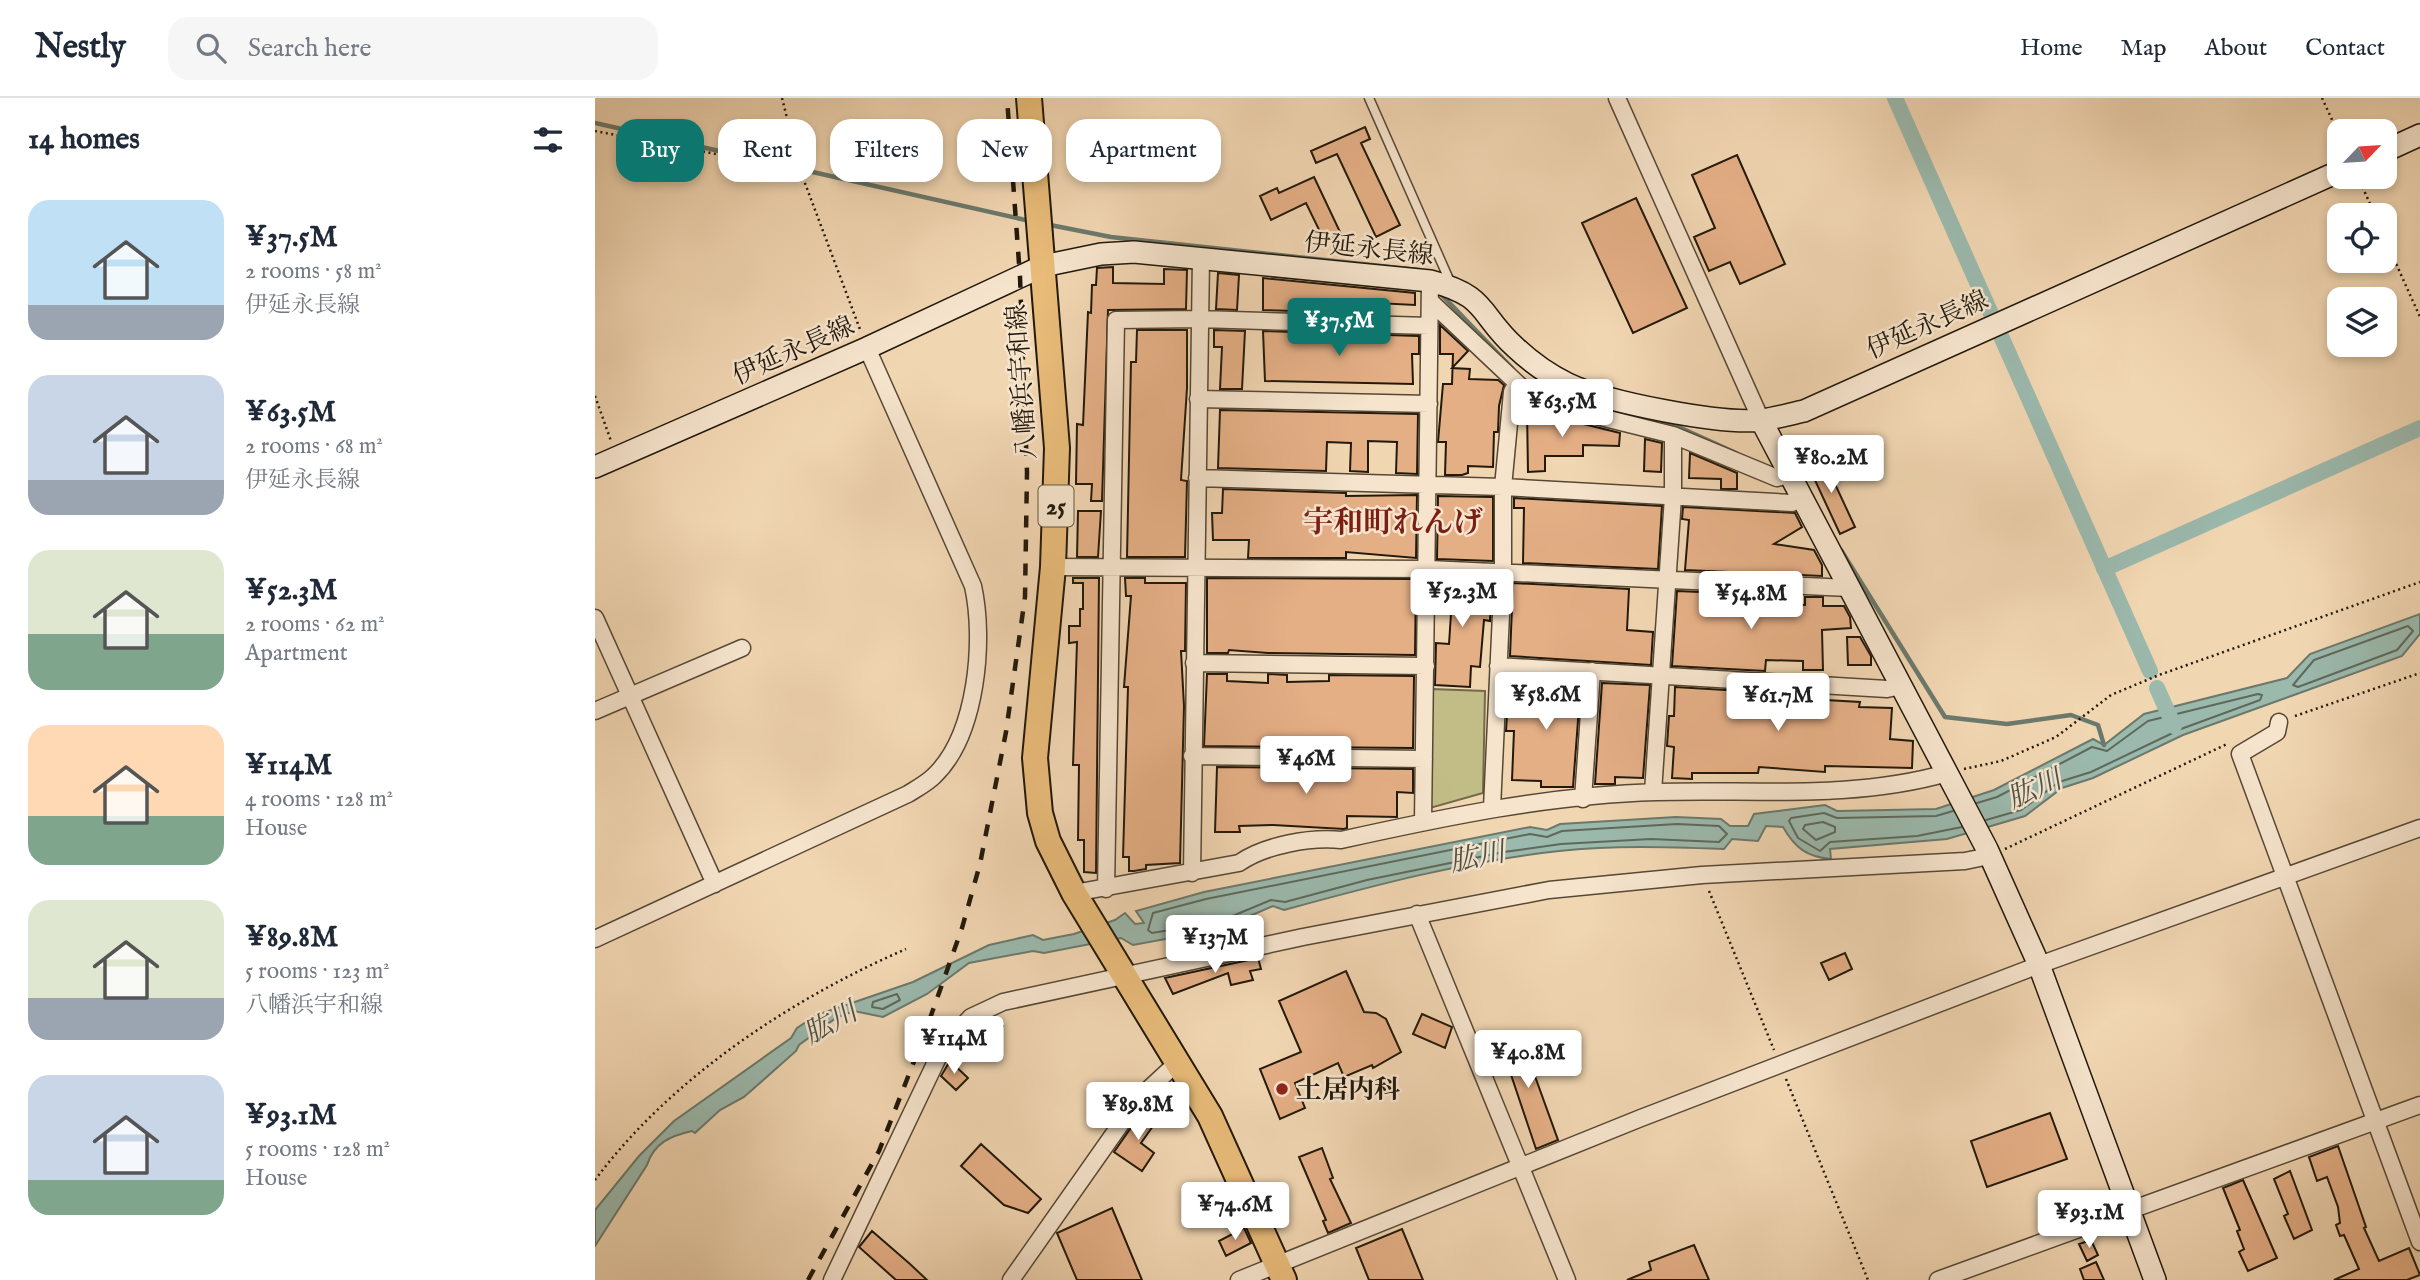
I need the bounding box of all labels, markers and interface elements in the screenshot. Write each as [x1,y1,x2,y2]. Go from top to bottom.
search box [168,17,658,80]
text: Nestly [35,27,126,69]
icon: search [192,29,230,67]
text: Search here [248,32,372,65]
text: Home [2020,33,2083,64]
text: Map [2121,33,2167,64]
text: About [2205,33,2267,64]
text: Contact [2305,33,2385,64]
chip: Buy [616,119,704,182]
chip: Rent [718,119,816,182]
chip: Filters [830,119,943,182]
chip: New [957,119,1052,182]
chip: Apartment [1066,119,1221,182]
north arrow [2327,119,2397,189]
map controls [2327,119,2397,357]
text: 14 homes [28,121,140,159]
icon: filters [529,121,567,159]
button: locate [2327,203,2397,273]
text: ¥37.5M [245,219,338,257]
street label: 伊延永長線 [1302,226,1435,273]
icon: home [84,228,168,312]
text: 2 rooms · 58 m² [245,257,382,286]
street label: 伊延永長線 [1862,284,1994,367]
button: layers [2327,287,2397,357]
text: 伊延永長線 [245,291,360,320]
pin: ¥37.5M [1282,299,1396,358]
street label: 八幡浜宇和線 [1001,303,1044,461]
text: ¥37.5M [1303,306,1375,335]
street label: 伊延永長線 [728,310,860,393]
pin: ¥63.5M [1505,380,1619,439]
text: ¥63.5M [1527,387,1597,416]
text: ¥63.5M [245,394,336,432]
icon: home [84,403,168,487]
text: 2 rooms · 68 m² [245,432,383,461]
pin: ¥80.2M [1774,436,1888,495]
text: ¥80.2M [1794,443,1868,472]
text: 伊延永長線 [245,466,360,495]
road number: 25 [1039,486,1073,526]
district label: 宇和町れんげ [1303,505,1483,543]
pin: ¥52.3M [1405,570,1519,629]
text: ¥52.3M [245,572,338,610]
pin: ¥54.8M [1694,572,1808,631]
text: ¥52.3M [1427,577,1497,606]
icon: home [84,578,168,662]
text: ¥54.8M [1715,579,1787,608]
text: 2 rooms · 62 m² [245,610,385,639]
text: Apartment [245,639,348,668]
pin: ¥58.6M [1489,672,1603,732]
pin: ¥61.7M [1721,674,1835,733]
text: ¥58.6M [1511,680,1581,709]
text: ¥61.7M [1742,681,1814,710]
pin: ¥46M [1265,736,1347,796]
text: ¥46M [1276,744,1336,773]
text: ¥114M [245,747,332,785]
icon: home [84,753,168,837]
water label: 肱川 [2002,762,2070,818]
text: 4 rooms · 128 m² [245,785,393,814]
text: House [245,814,307,843]
water label: 肱川 [1446,835,1511,881]
pin: ¥137M [1166,916,1264,975]
text: ¥89.8M [245,919,338,957]
text: ¥137M [1182,923,1248,952]
icon: home [84,928,168,1012]
text: 5 rooms · 123 m² [245,957,390,986]
text: 八幡浜宇和線 [245,991,383,1020]
water label: 肱川 [798,994,867,1053]
pin: ¥114M [905,1016,1003,1076]
text: ¥114M [921,1024,987,1053]
pin: ¥40.8M [1471,1030,1585,1090]
text: ¥40.8M [1491,1038,1565,1067]
place label: 土居内科 [1296,1074,1400,1107]
marker: 土居内科 [1274,1081,1290,1097]
pin: ¥89.8M [1081,1082,1195,1142]
text: ¥89.8M [1102,1090,1174,1119]
text: ¥93.1M [245,1097,337,1135]
icon: home [84,1103,168,1187]
text: 5 rooms · 128 m² [245,1135,390,1164]
text: House [245,1164,307,1193]
pin: ¥74.6M [1178,1182,1292,1242]
text: ¥74.6M [1197,1190,1273,1219]
pin: ¥93.1M [2032,1190,2146,1250]
text: ¥93.1M [2054,1198,2124,1227]

